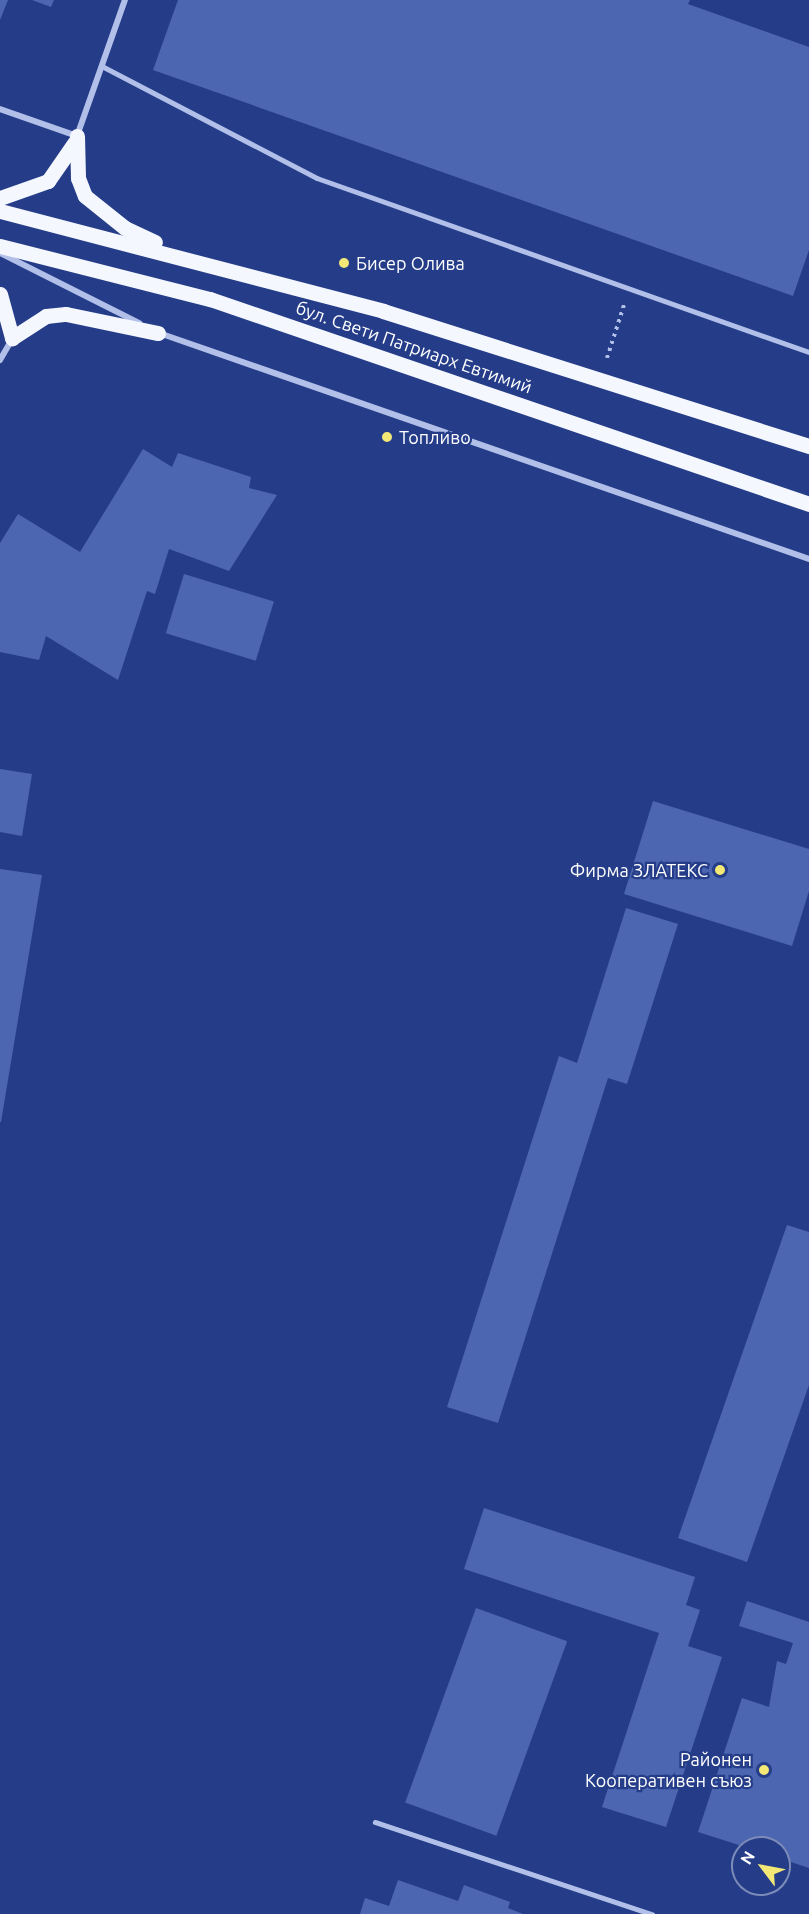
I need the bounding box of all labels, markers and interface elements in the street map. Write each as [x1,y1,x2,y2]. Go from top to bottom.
place label: Бисер Олива [356,252,465,274]
marker: Бисер Олива [337,256,351,270]
street label: бул. Свети Патриарх Евтимий [293,296,535,398]
place label: Топливо [399,426,471,448]
marker: Топливо [380,430,394,444]
place label: Фирма ЗЛАТЕКС [570,859,708,881]
marker: Фирма ЗЛАТЕКС [713,863,727,877]
place label: Районен Кооперативен съюз [585,1749,752,1792]
marker: Районен Кооперативен съюз [757,1763,771,1777]
north arrow [731,1836,791,1896]
text: N [737,1848,758,1867]

